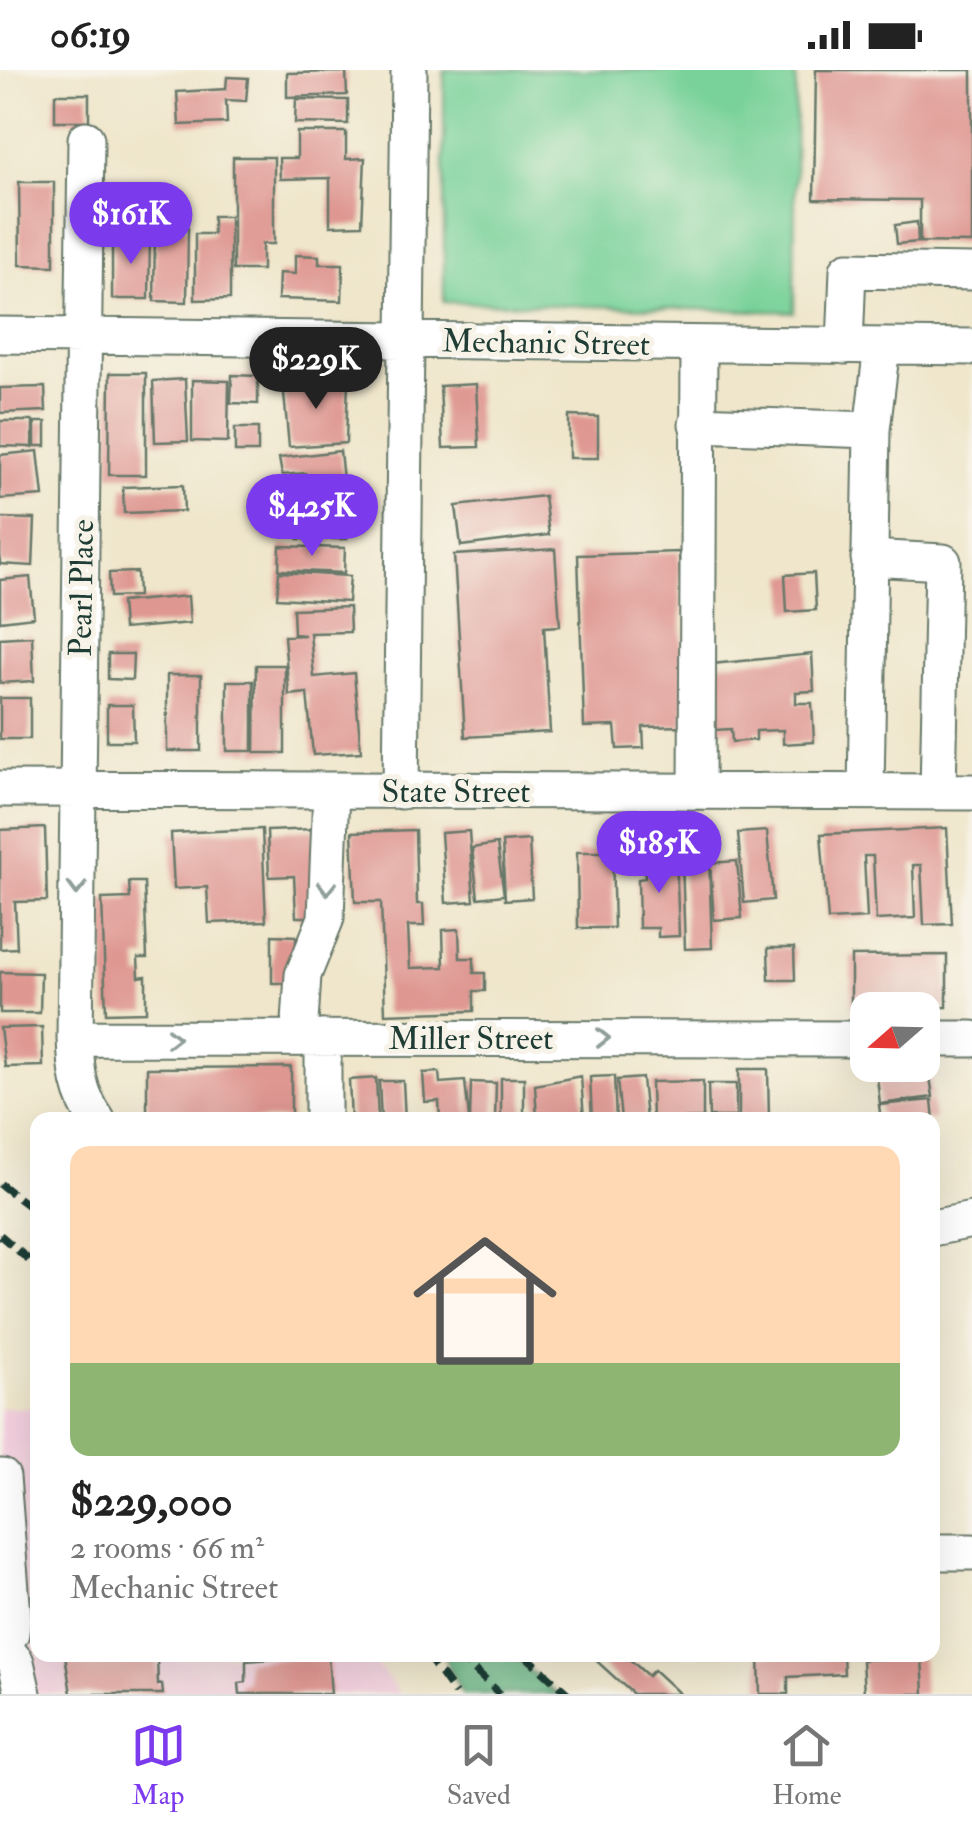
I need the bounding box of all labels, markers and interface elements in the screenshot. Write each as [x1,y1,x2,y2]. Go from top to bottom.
text: 06:19 [50,11,131,59]
pin: $161K [61,182,201,267]
text: $161K [91,194,171,234]
street label: Mechanic Street [442,321,650,365]
pin: $229K [246,327,386,412]
text: $229K [271,339,361,379]
pin: $425K [242,474,382,559]
text: $425K [268,486,356,526]
street label: Pearl Place [61,519,103,657]
street label: State Street [382,772,530,812]
pin: $185K [589,811,729,896]
text: $185K [619,823,699,863]
one-way arrow [67,880,88,896]
one-way arrow [317,881,338,897]
north arrow [850,992,940,1082]
map controls [850,992,940,1082]
street label: Miller Street [389,1019,553,1059]
one-way arrow [166,1027,181,1049]
one-way arrow [596,1027,611,1049]
icon: home [395,1211,575,1391]
text: $229,000 [70,1476,232,1528]
text: 2 rooms · 66 m² [70,1528,264,1568]
text: Mechanic Street [70,1568,278,1608]
tab: Map [131,1718,186,1813]
tab: Saved [447,1718,511,1813]
tab: Home [772,1718,841,1813]

